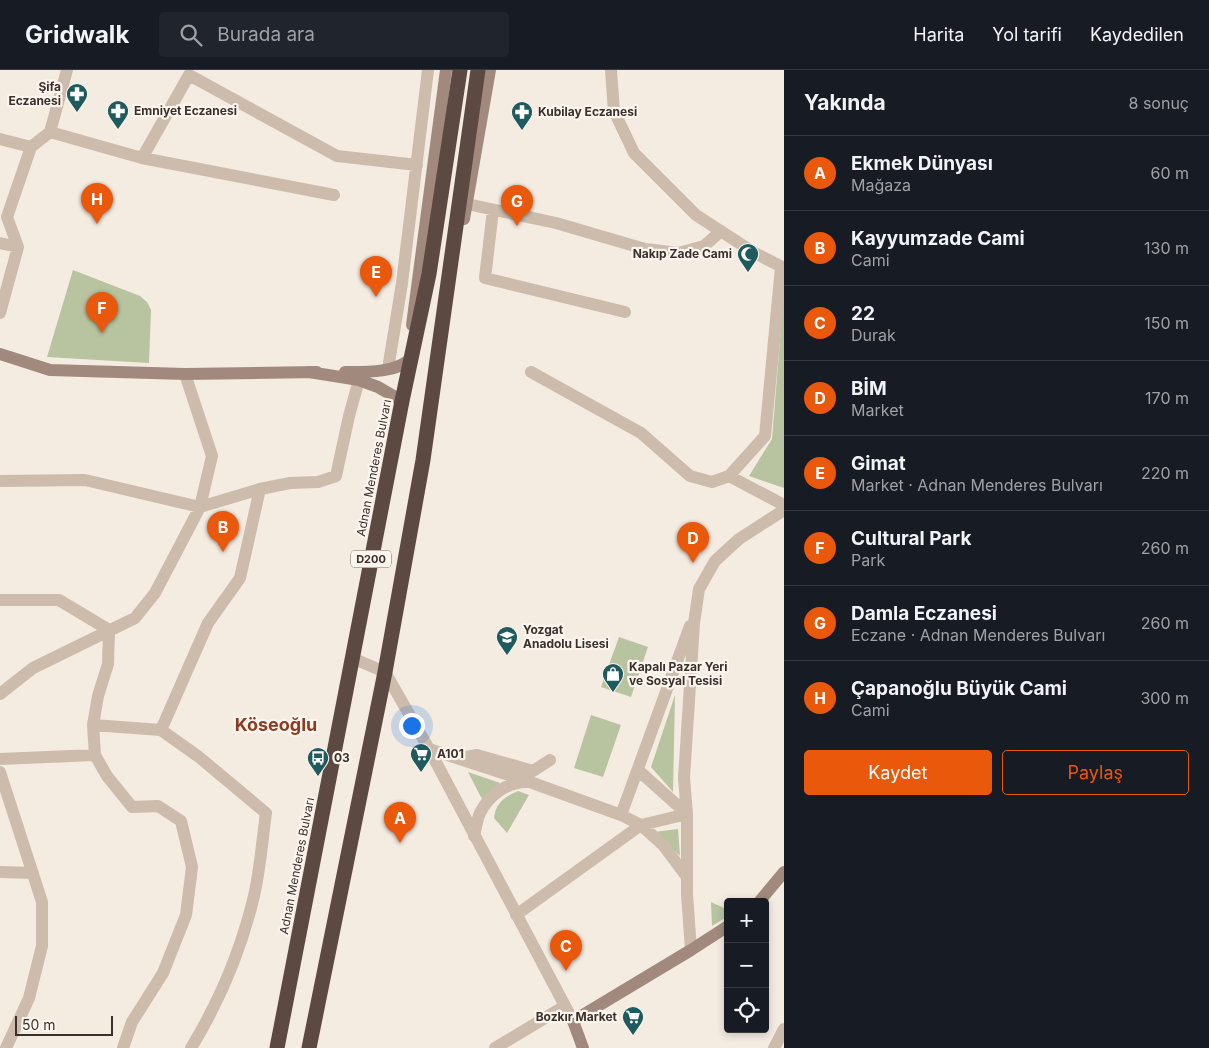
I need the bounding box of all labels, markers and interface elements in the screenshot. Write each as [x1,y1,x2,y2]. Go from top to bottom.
search box [159,12,509,57]
text: Gridwalk [25,20,129,49]
icon: search [177,21,205,49]
text: Burada ara [217,23,315,46]
text: Harita [913,24,964,45]
text: Yol tarifi [992,24,1062,45]
text: Kaydedilen [1090,24,1184,45]
place label: Şifa Eczanesi [8,79,61,108]
pharmacy icon: Şifa Eczanesi [65,82,89,113]
text: Yakında [804,90,886,115]
text: 8 sonuç [1129,93,1189,113]
pharmacy icon: Emniyet Eczanesi [106,99,130,130]
pharmacy icon: Kubilay Eczanesi [510,100,534,131]
place label: Emniyet Eczanesi [134,103,237,118]
place label: Kubilay Eczanesi [538,104,637,119]
text: Ekmek Dünyası [851,152,993,175]
text: A [814,163,826,183]
text: 60 m [1150,163,1189,183]
text: Mağaza [851,175,911,195]
pin: H [81,183,113,224]
pin: G [501,185,533,226]
text: Kayyumzade Cami [851,227,1025,250]
text: B [815,238,825,258]
text: 130 m [1144,238,1189,258]
mosque icon: Nakıp Zade Cami [736,242,760,273]
place label: Nakıp Zade Cami [633,246,732,261]
text: Cami [851,250,890,270]
pin: E [360,256,392,297]
pin: F [86,292,118,333]
text: 22 [851,302,875,325]
text: C [814,313,826,333]
text: 150 m [1144,313,1189,333]
text: Durak [851,325,896,345]
text: BİM [851,377,887,400]
text: D [814,388,826,408]
text: 170 m [1145,388,1189,408]
street label: Adnan Menderes Bulvarı [353,398,394,538]
text: Market [851,400,904,420]
text: Gimat [851,452,906,475]
text: E [815,463,825,483]
text: 220 m [1141,463,1189,483]
text: Market · Adnan Menderes Bulvarı [851,475,1103,495]
pin: B [207,511,239,552]
pin: D [677,522,709,563]
text: Cultural Park [851,527,971,550]
text: F [815,538,825,558]
text: 260 m [1141,538,1189,558]
road number: D200 [351,550,391,568]
text: Park [851,550,885,570]
text: Damla Eczanesi [851,602,997,625]
text: G [814,613,826,633]
text: 260 m [1141,613,1189,633]
place label: Yozgat Anadolu Lisesi [523,622,609,651]
school or university icon: Yozgat Anadolu Lisesi [495,625,519,656]
text: Eczane · Adnan Menderes Bulvarı [851,625,1105,645]
place label: Kapalı Pazar Yeri ve Sosyal Tesisi [629,659,728,688]
shop icon: Kapalı Pazar Yeri ve Sosyal Tesisi [601,662,625,693]
text: Çapanoğlu Büyük Cami [851,677,1067,700]
text: H [814,688,826,708]
text: 300 m [1140,688,1189,708]
text: Cami [851,700,890,720]
your location [399,713,425,739]
district label: Köseoğlu [235,714,317,735]
supermarket icon: A101 [409,742,433,773]
bus stop icon: 03 [306,746,330,777]
place label: A101 [437,746,464,761]
place label: 03 [334,750,350,765]
button: Kaydet [804,750,992,795]
button: Paylaş [1002,750,1189,795]
street label: Adnan Menderes Bulvarı [276,796,317,936]
pin: A [384,802,416,843]
map controls [724,898,769,1033]
button: + [724,898,769,943]
pin: C [550,930,582,971]
button: − [724,943,769,988]
button: locate [724,988,769,1033]
supermarket icon: Bozkır Market [621,1005,645,1036]
place label: Bozkır Market [536,1009,618,1024]
scale bar [15,1013,112,1036]
text: 50 m [22,1016,56,1033]

